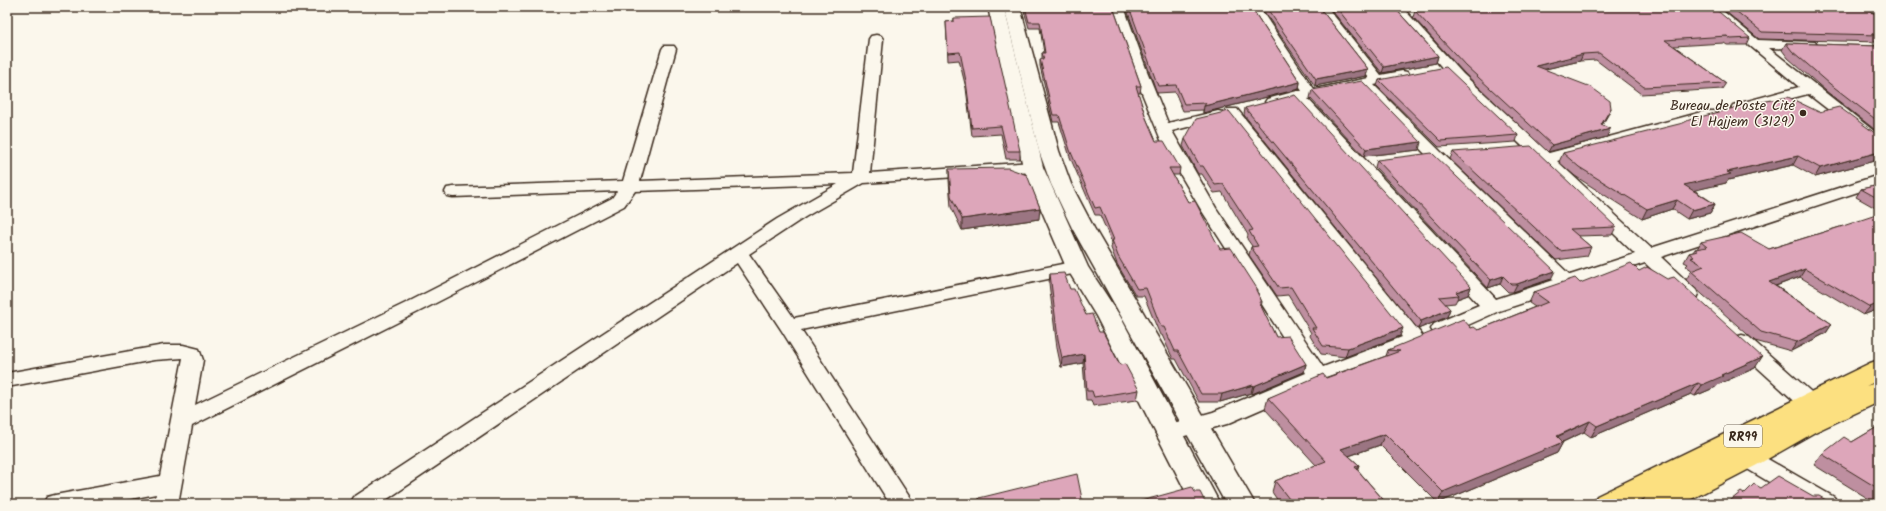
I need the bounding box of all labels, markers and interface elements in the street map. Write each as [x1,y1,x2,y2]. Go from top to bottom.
place label: Bureau de Poste Cité El Hajjem (3129) [1670,95,1796,133]
marker: Bureau de Poste Cité El Hajjem (3129) [1798,108,1808,118]
road number: RR99 [1724,425,1762,447]

